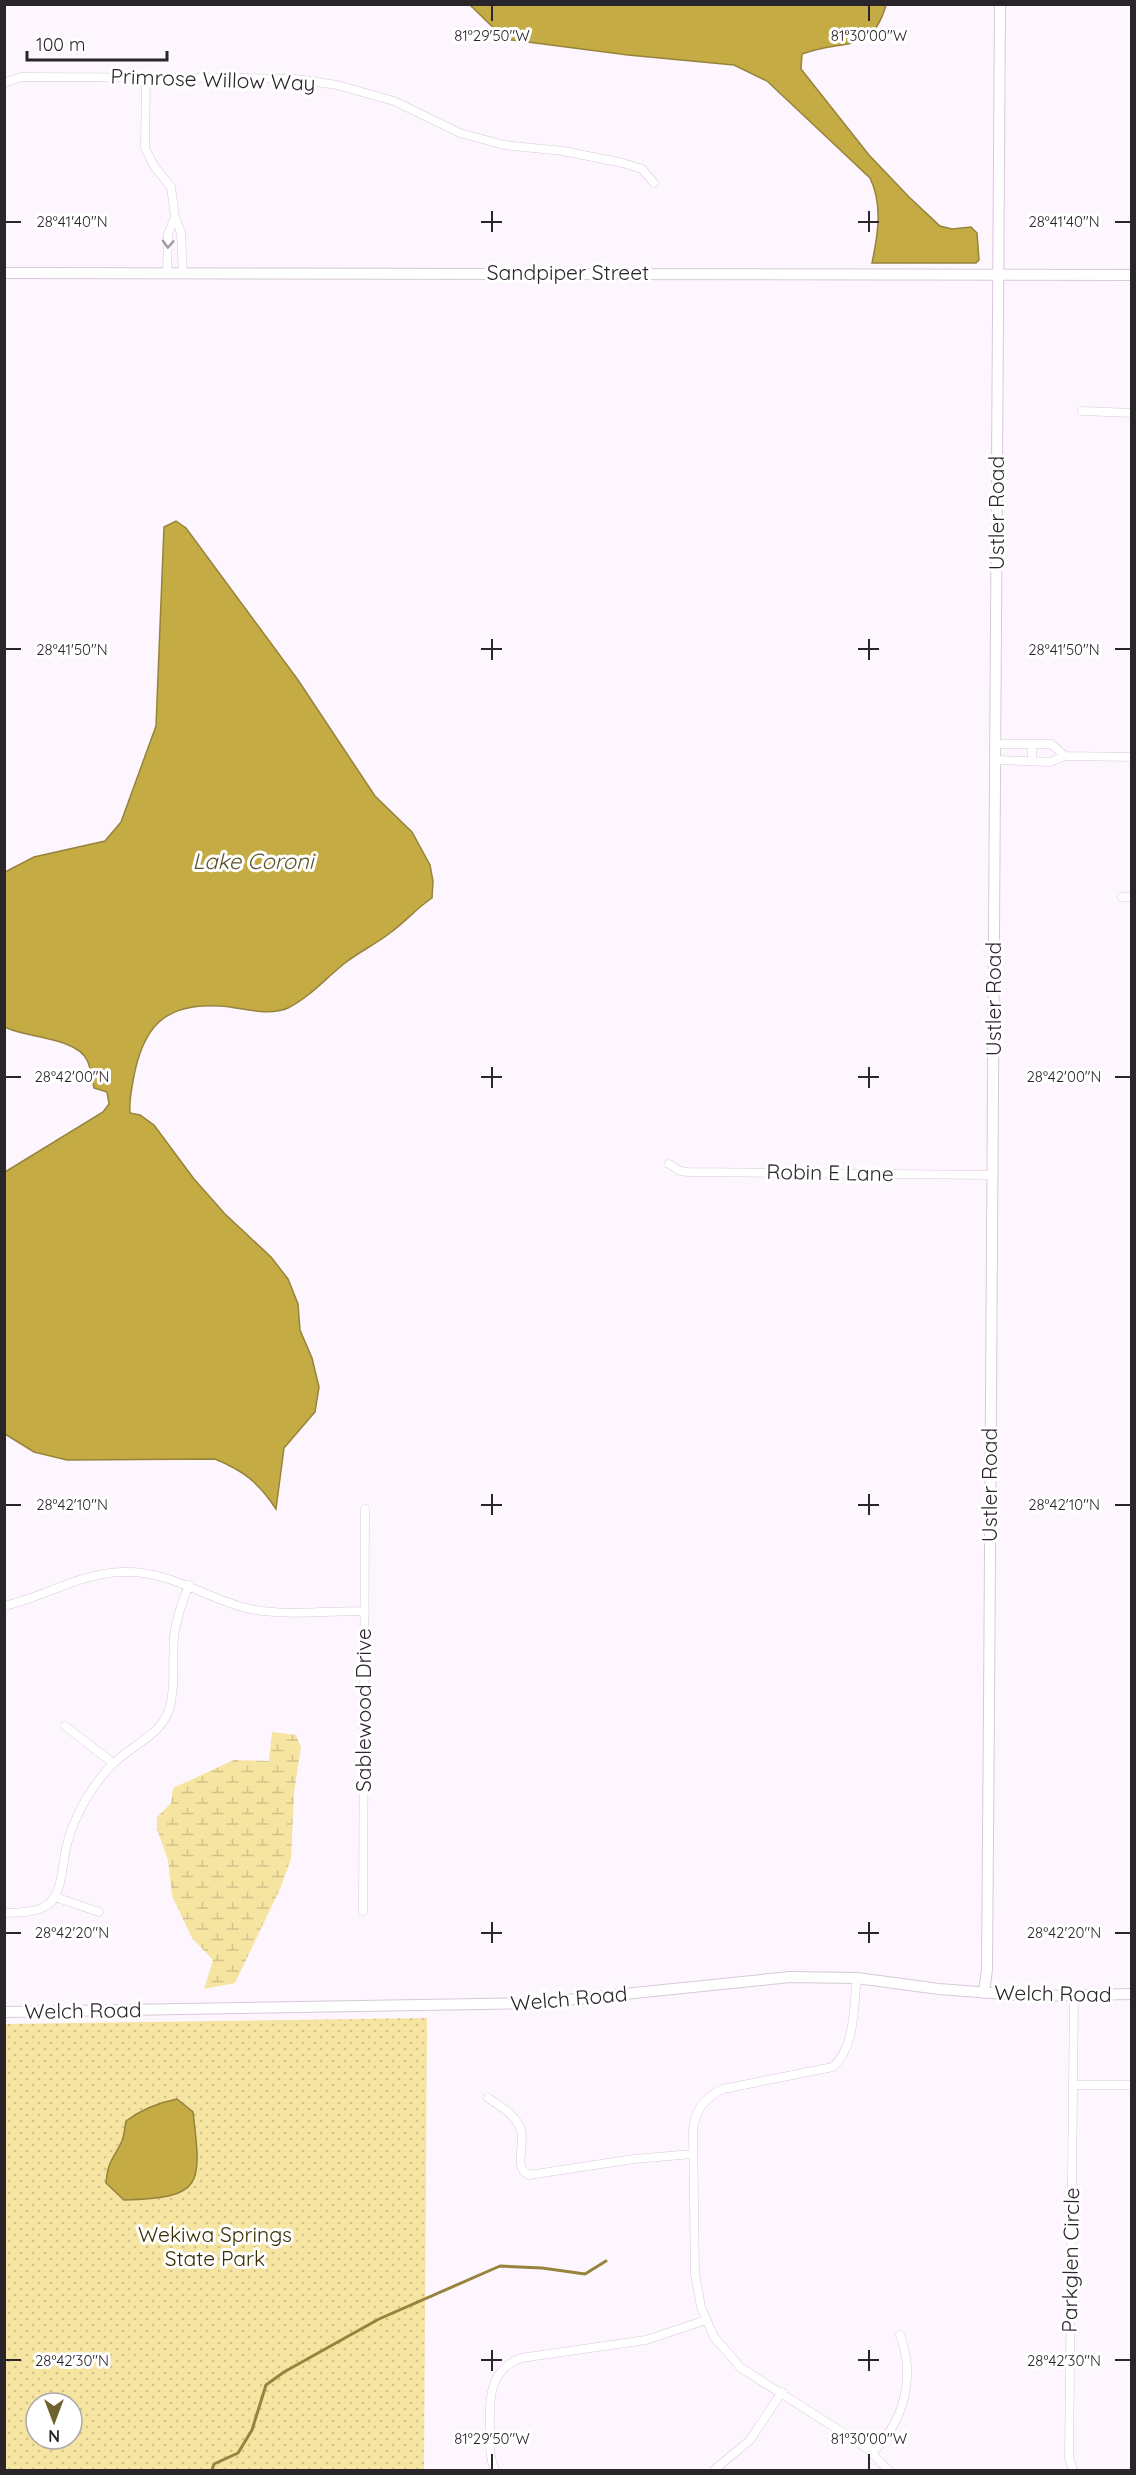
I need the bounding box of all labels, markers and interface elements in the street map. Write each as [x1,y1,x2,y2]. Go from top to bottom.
scale bar [27,24,166,62]
text: 81°29'50"W [454,26,530,45]
text: 81°30'00"W [831,26,908,45]
text: 100 m [36,33,85,56]
street label: Primrose Willow Way [110,62,316,96]
text: 28°41'40"N [36,212,108,231]
text: 28°41'40"N [1028,212,1100,231]
one-way arrow [161,240,174,249]
street label: Sandpiper Street [487,259,649,285]
street label: Ustler Road [983,456,1009,570]
text: 28°41'50"N [36,640,108,659]
text: 28°41'50"N [1028,640,1100,659]
water label: Lake Coroni [192,847,316,875]
street label: Ustler Road [980,942,1006,1056]
text: 28°42'00"N [34,1067,110,1086]
text: 28°42'00"N [1026,1067,1102,1086]
street label: Robin E Lane [766,1158,894,1186]
street label: Ustler Road [976,1428,1002,1542]
text: 28°42'10"N [36,1495,108,1514]
text: 28°42'10"N [1028,1495,1100,1514]
street label: Sablewood Drive [350,1628,376,1792]
text: 28°42'20"N [35,1923,109,1942]
text: 28°42'20"N [1027,1923,1101,1942]
street label: Welch Road [994,1979,1112,2007]
street label: Welch Road [509,1980,628,2016]
street label: Welch Road [24,1996,142,2024]
street label: Parkglen Circle [1056,2187,1084,2333]
park label: Wekiwa Springs State Park [138,2221,292,2271]
text: 28°42'30"N [35,2351,109,2370]
text: 28°42'30"N [1027,2351,1101,2370]
north arrow [24,2391,84,2451]
text: N [48,2426,60,2446]
text: 81°29'50"W [454,2429,530,2448]
text: 81°30'00"W [831,2429,908,2448]

